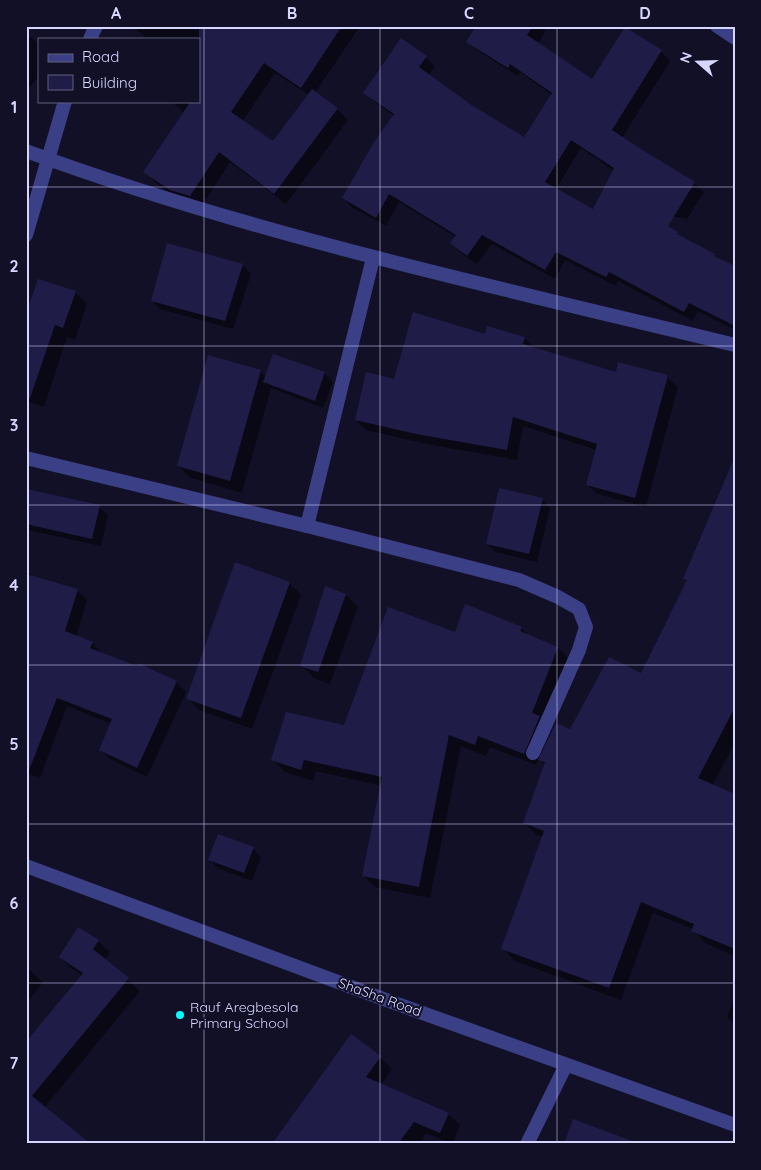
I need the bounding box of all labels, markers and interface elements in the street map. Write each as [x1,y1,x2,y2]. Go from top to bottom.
text: A [111,3,122,23]
text: B [287,3,297,23]
text: C [464,3,474,23]
text: D [639,3,651,23]
legend [38,38,200,102]
north arrow [674,38,724,88]
text: Road [82,47,119,66]
text: N [676,50,696,65]
text: Building [82,73,137,92]
text: 1 [11,97,17,117]
text: 2 [9,256,19,276]
text: 3 [10,415,18,435]
text: 4 [9,575,19,595]
text: 5 [9,734,19,754]
text: 6 [10,893,19,913]
street label: ShaSha Road [336,974,424,1020]
place label: Rauf Aregbesola Primary School [190,998,298,1032]
marker: Rauf Aregbesola Primary School [174,1009,186,1021]
text: 7 [10,1053,19,1073]

